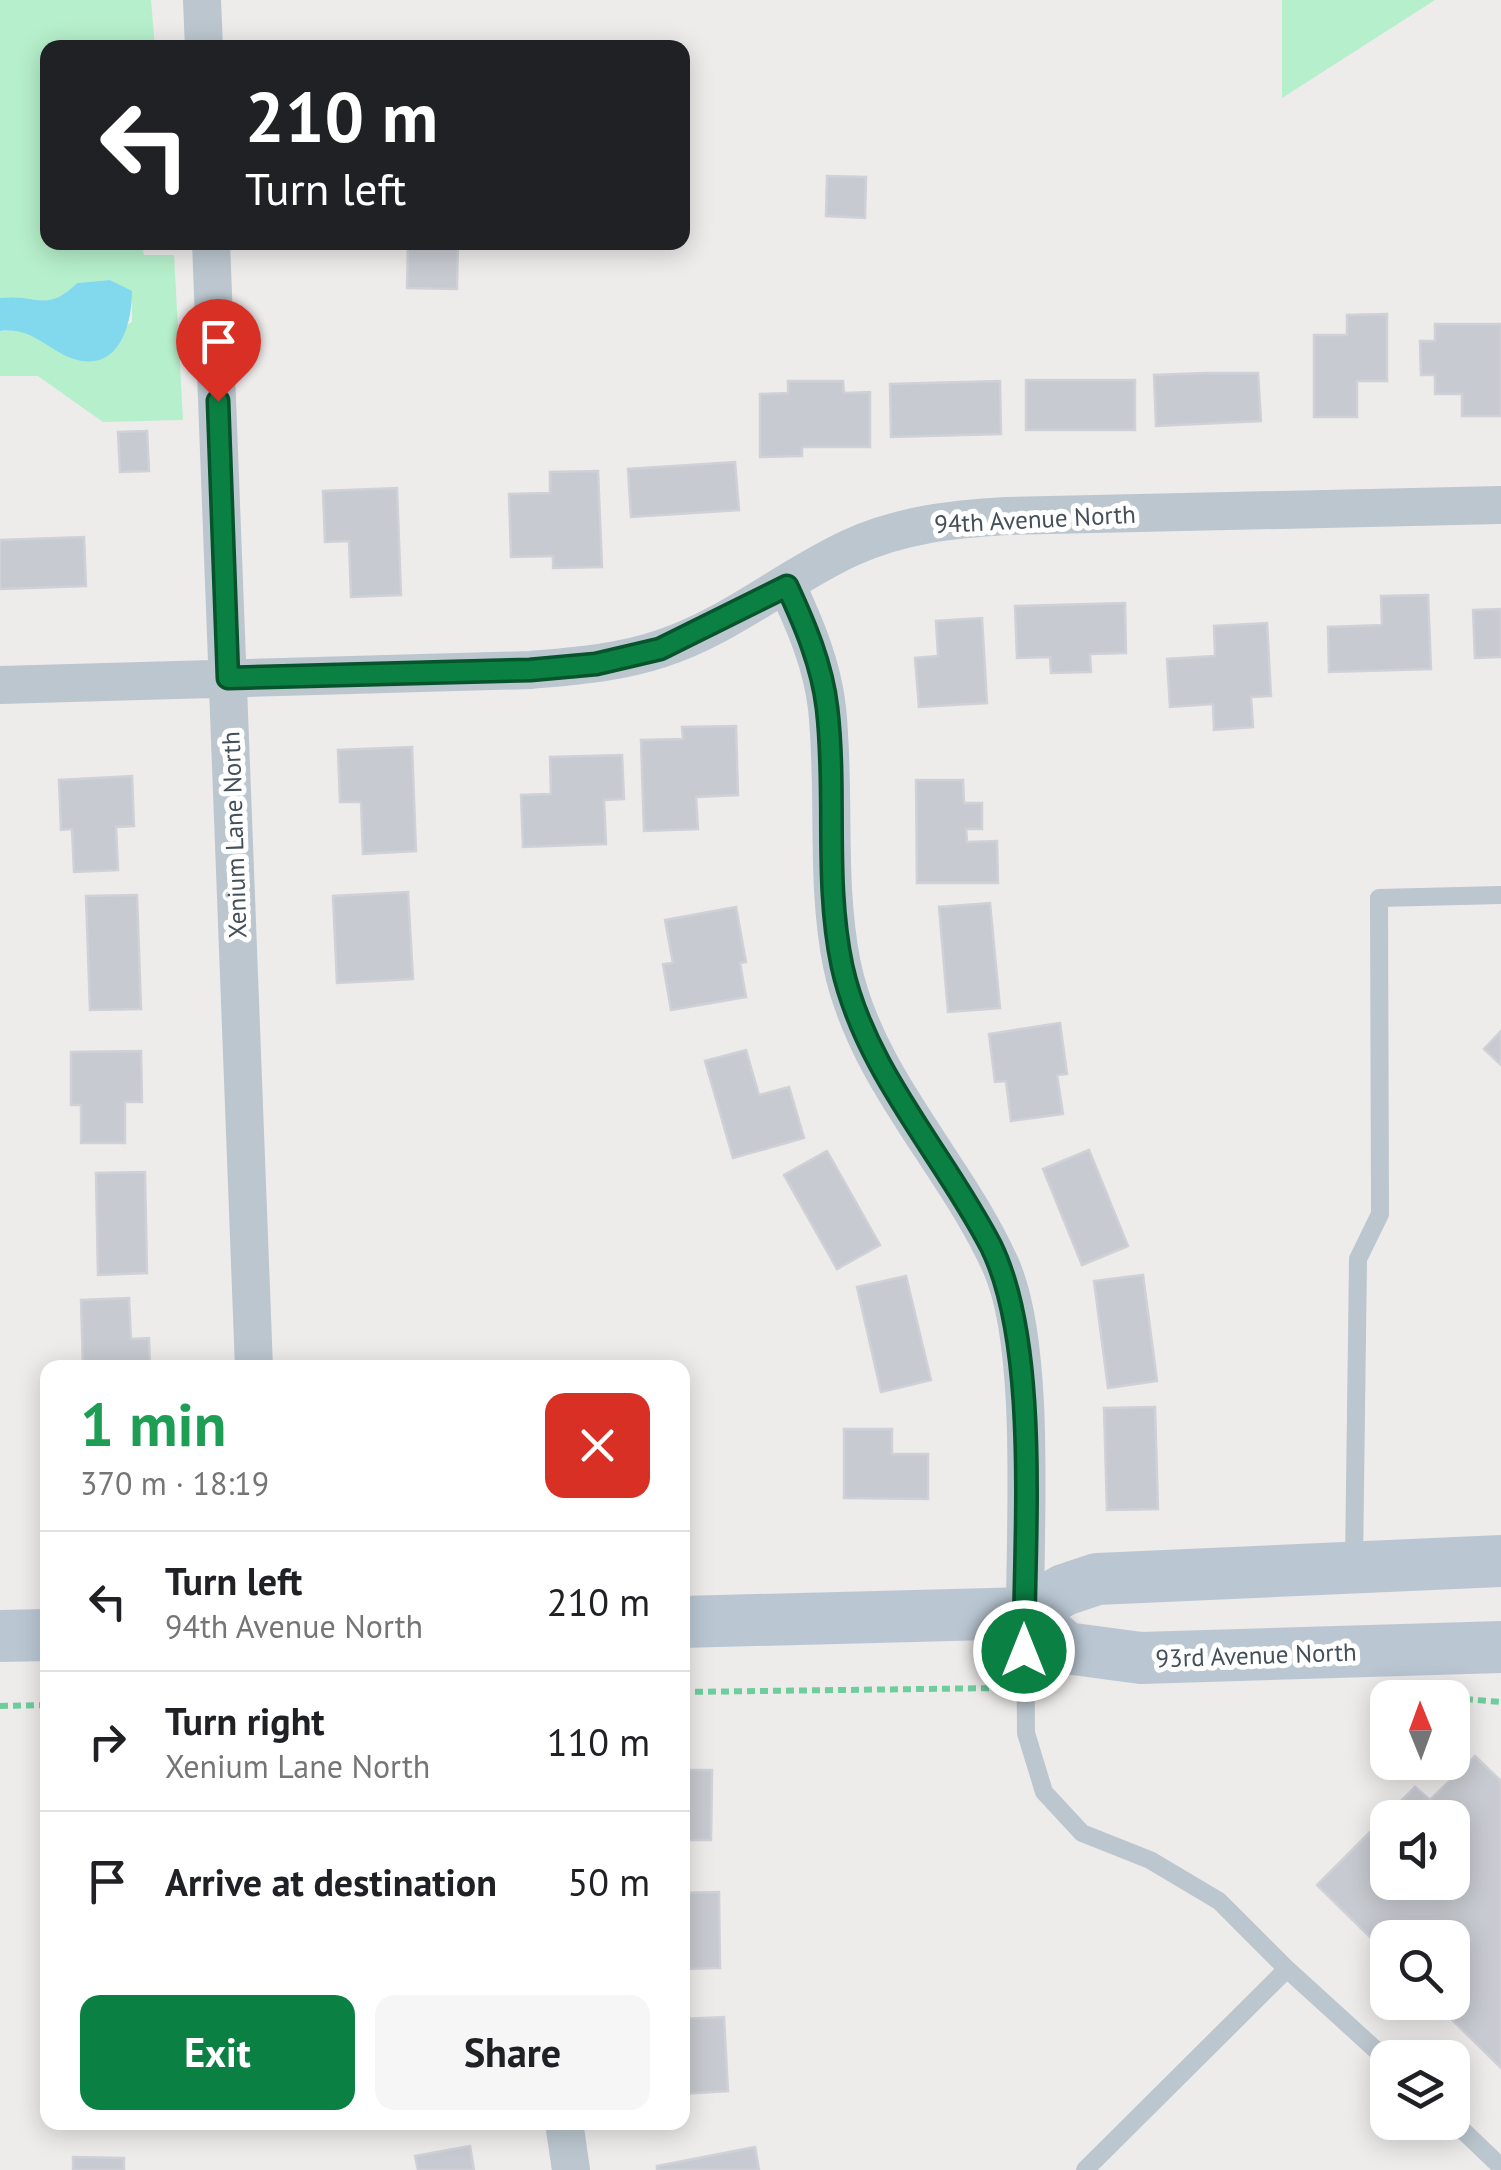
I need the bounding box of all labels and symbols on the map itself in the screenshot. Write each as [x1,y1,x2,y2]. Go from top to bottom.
pin [176,299,261,402]
street label: 94th Avenue North [933,498,1137,540]
street label: Xenium Lane North [214,731,254,939]
position arrow [972,1599,1076,1703]
street label: 93rd Avenue North [1155,1635,1357,1675]
north arrow [1370,1680,1470,1780]

